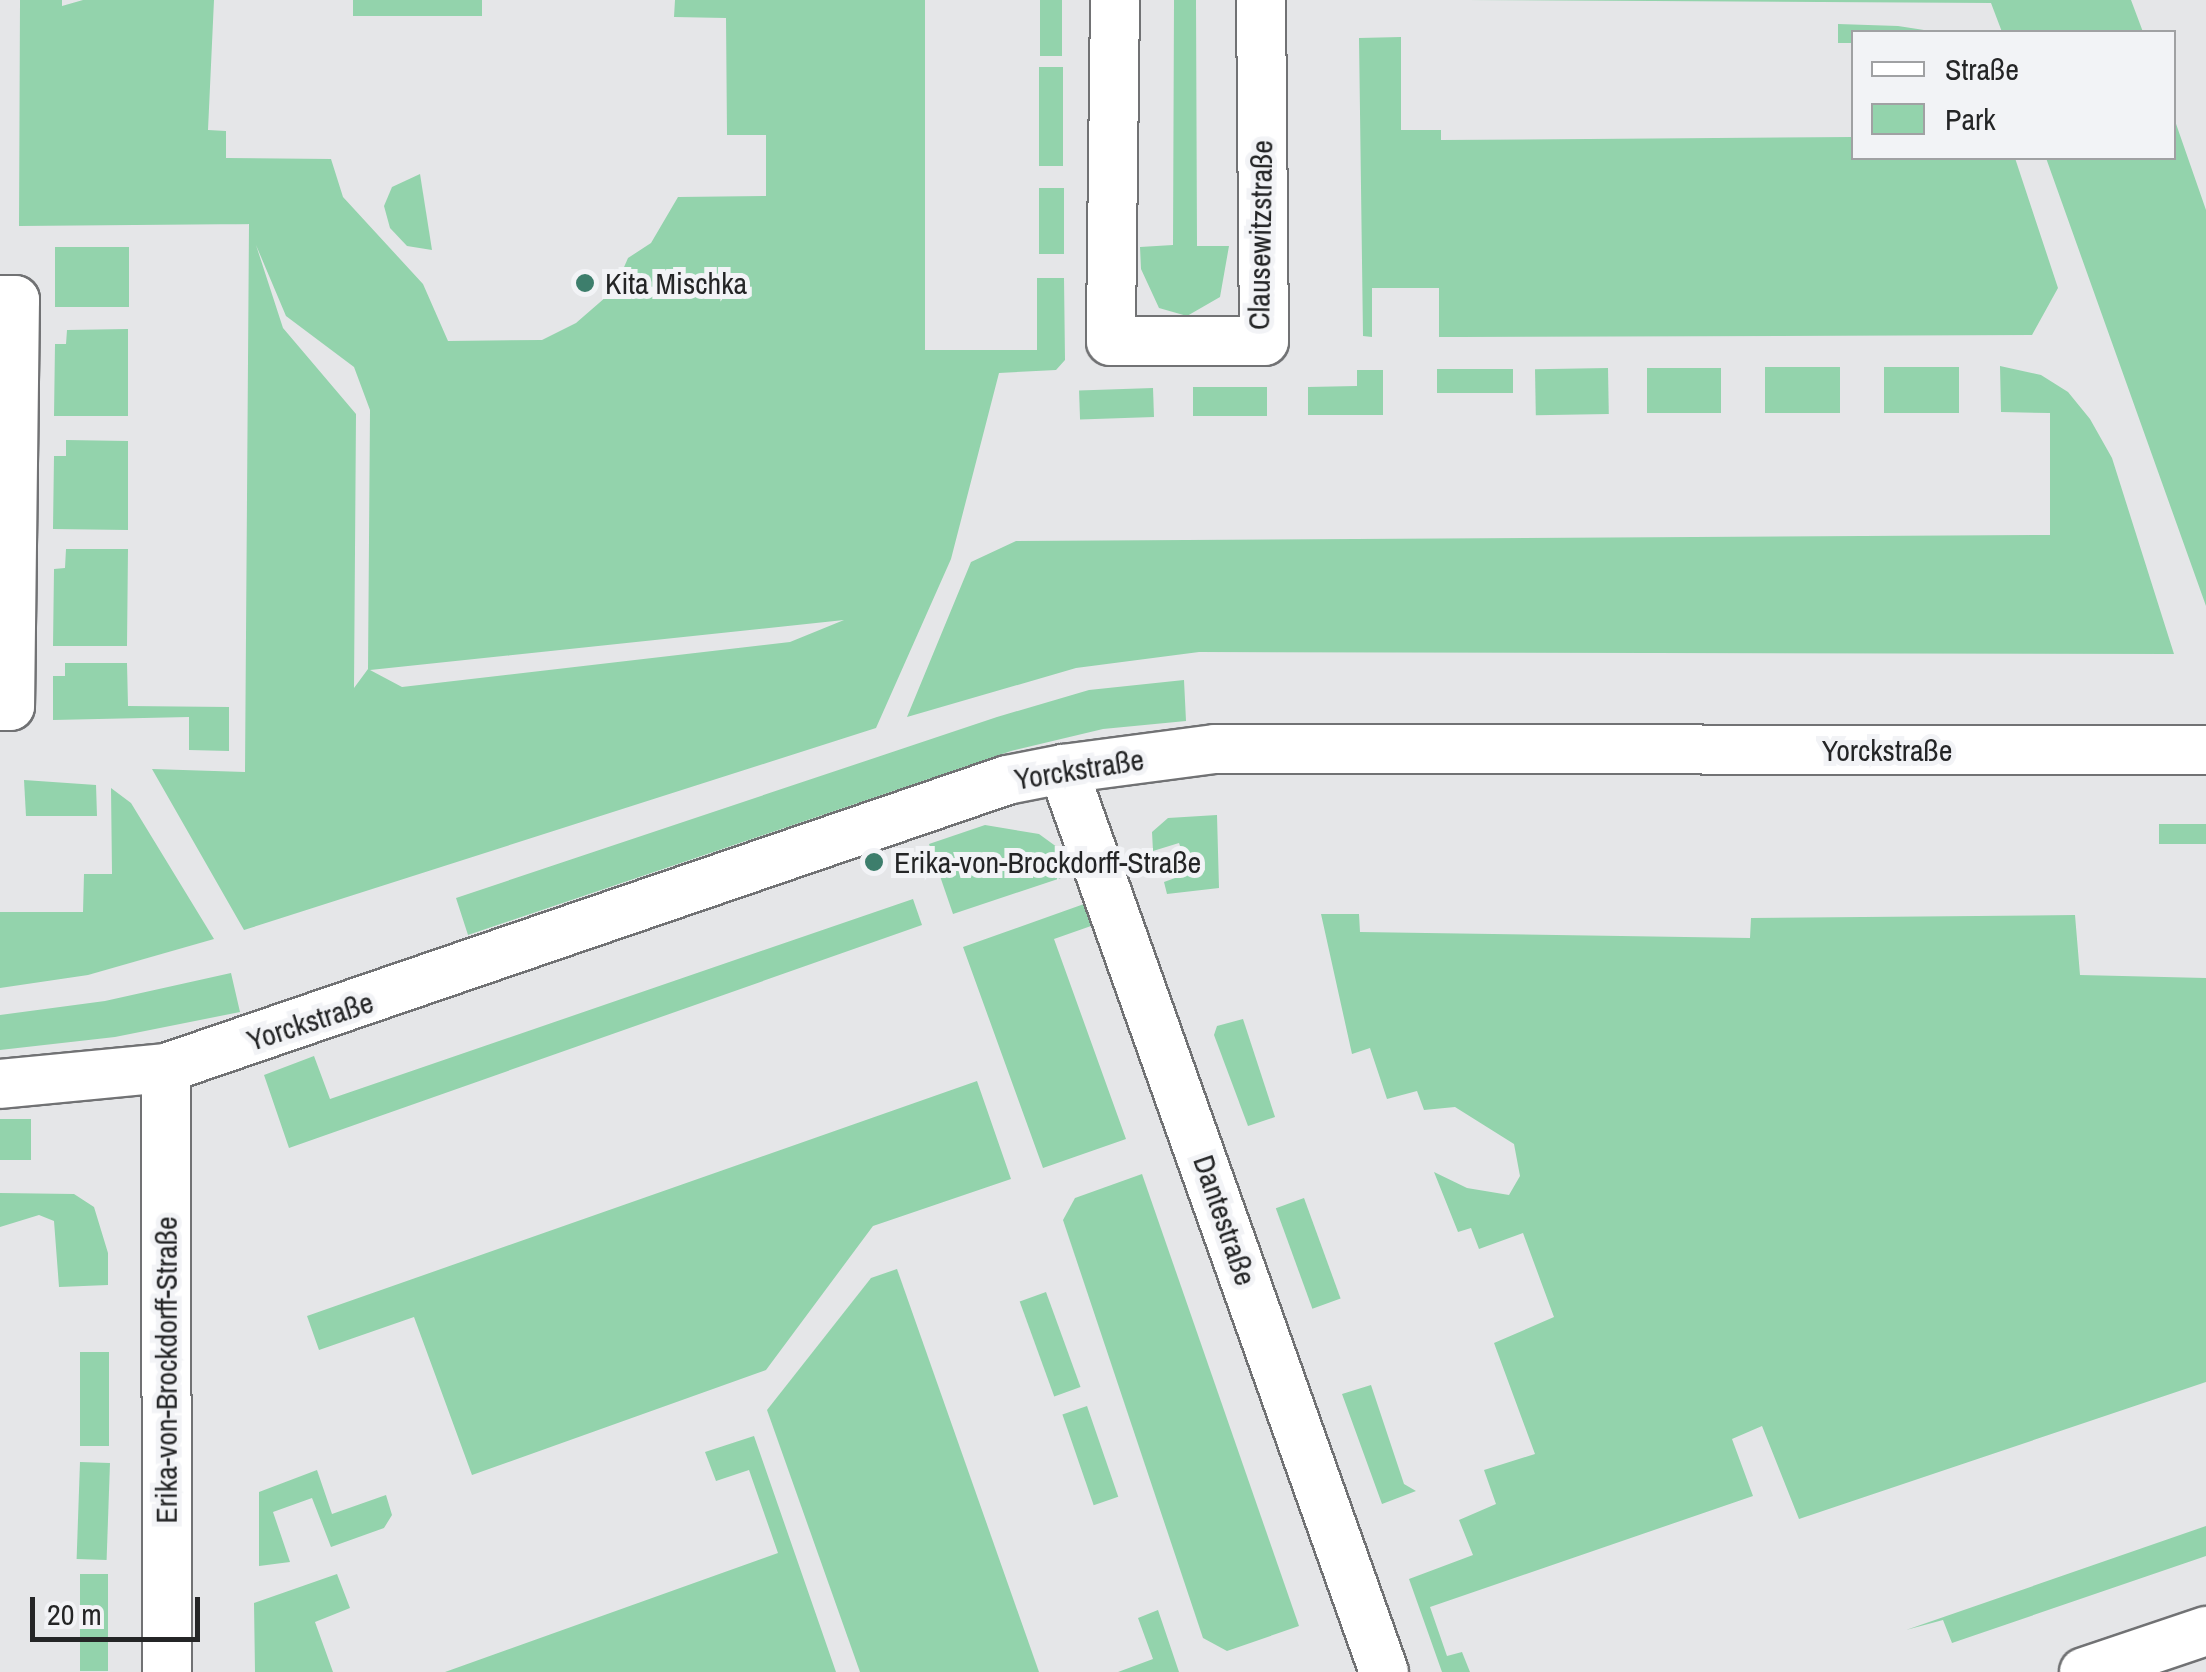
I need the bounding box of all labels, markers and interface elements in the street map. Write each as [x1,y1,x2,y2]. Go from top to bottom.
legend [1851,30,2176,160]
text: Straße [1945,49,2019,89]
text: Park [1945,99,1996,139]
street label: Clausewitzstraße [1240,140,1280,330]
place label: Kita Mischka [605,265,747,301]
marker: Kita Mischka [574,272,596,294]
street label: Yorckstraße [1822,732,1952,768]
street label: Yorckstraße [1012,741,1146,797]
place label: Erika-von-Brockdorff-Straße [894,844,1201,880]
marker: Erika-von-Brockdorff-Straße [863,851,885,873]
street label: Yorckstraße [242,984,378,1058]
street label: Dantestraße [1186,1150,1264,1290]
street label: Erika-von-Brockdorff-Straße [148,1216,184,1524]
scale bar [35,1577,205,1639]
text: 20 m [47,1594,102,1634]

